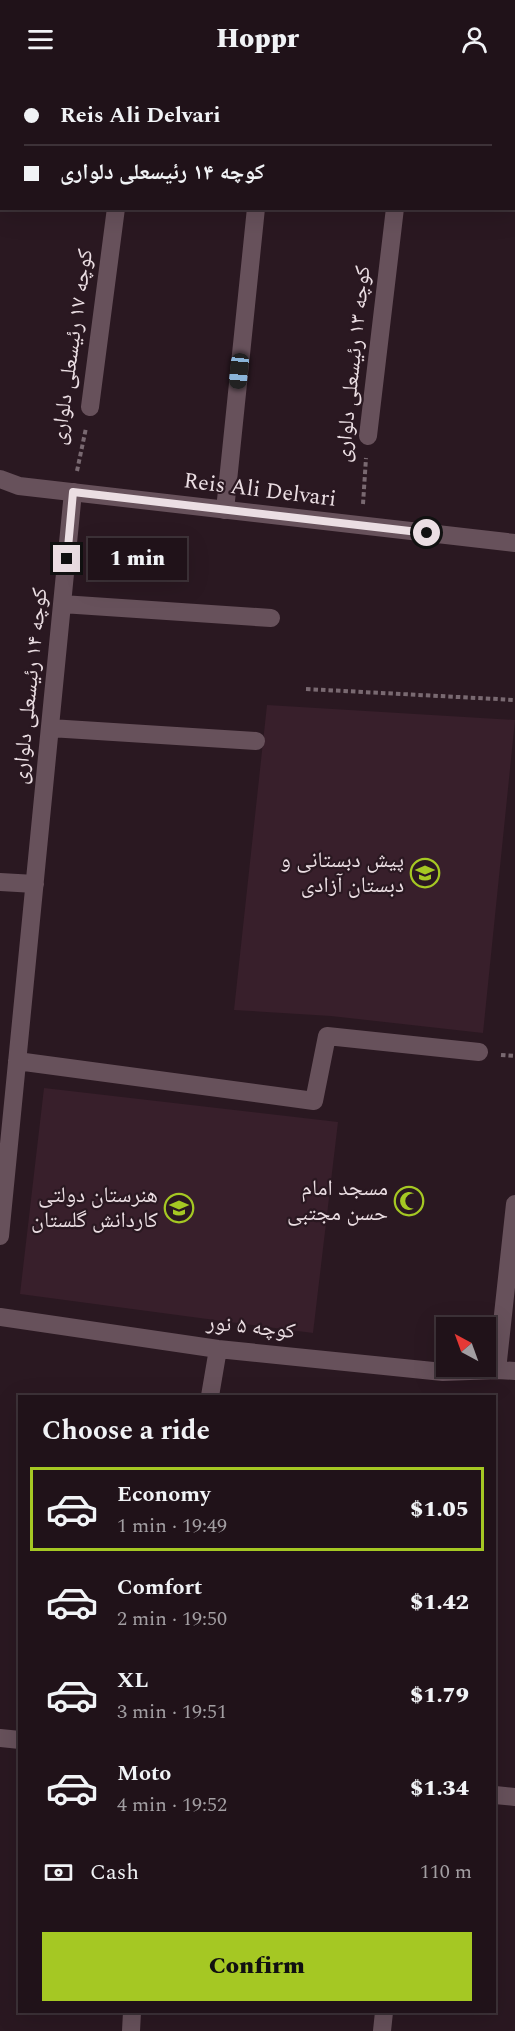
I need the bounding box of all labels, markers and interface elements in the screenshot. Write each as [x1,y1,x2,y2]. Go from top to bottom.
text: Hoppr [216,18,299,60]
icon: menu [24,23,57,56]
icon: person [458,23,491,56]
text: Reis Ali Delvari [60,99,221,132]
text: کوچه ۱۴ رئیسعلی دلواری [60,156,265,189]
street label: کوچه ۱۷ رئیسعلی دلواری [42,247,102,447]
street label: کوچه ۱۳ رئیسعلی دلواری [326,264,380,464]
car [228,352,250,390]
street label: Reis Ali Delvari [182,464,338,516]
route start [413,519,440,546]
callout: 1 min [88,538,187,580]
text: 1 min [110,544,165,574]
route end [53,545,80,572]
street label: کوچه ۱۴ رئیسعلی دلواری [3,586,57,786]
place label: پیش دبستانی و دبستان آزادی [280,844,404,902]
school or university icon: پیش دبستانی و دبستان آزادی [409,857,441,889]
place label: مسجد امام حسن مجتبی [287,1172,388,1230]
place label: هنرستان دولتی کاردانش گلستان [31,1179,158,1237]
mosque icon: مسجد امام حسن مجتبی [393,1185,425,1217]
school or university icon: هنرستان دولتی کاردانش گلستان [163,1192,195,1224]
street label: کوچه ۵ نور [204,1306,297,1348]
north arrow [436,1317,496,1377]
map controls [436,1317,496,1377]
text: Choose a ride [42,1410,210,1452]
text: Economy [117,1478,210,1511]
icon: car [45,1482,99,1536]
text: $1.05 [410,1493,469,1526]
text: 1 min · 19:49 [117,1511,227,1541]
text: Comfort [117,1571,202,1604]
icon: car [45,1575,99,1629]
text: $1.42 [410,1586,469,1619]
text: 2 min · 19:50 [117,1604,227,1634]
text: XL [117,1664,148,1697]
icon: car [45,1668,99,1722]
text: $1.79 [410,1679,469,1712]
text: 3 min · 19:51 [117,1697,227,1727]
text: Moto [117,1757,171,1790]
icon: car [45,1761,99,1815]
text: $1.34 [410,1772,469,1805]
text: 4 min · 19:52 [117,1790,227,1820]
icon: cash [42,1856,75,1889]
text: Cash [90,1856,139,1889]
text: 110 m [420,1857,472,1887]
button: Confirm [42,1932,472,2001]

